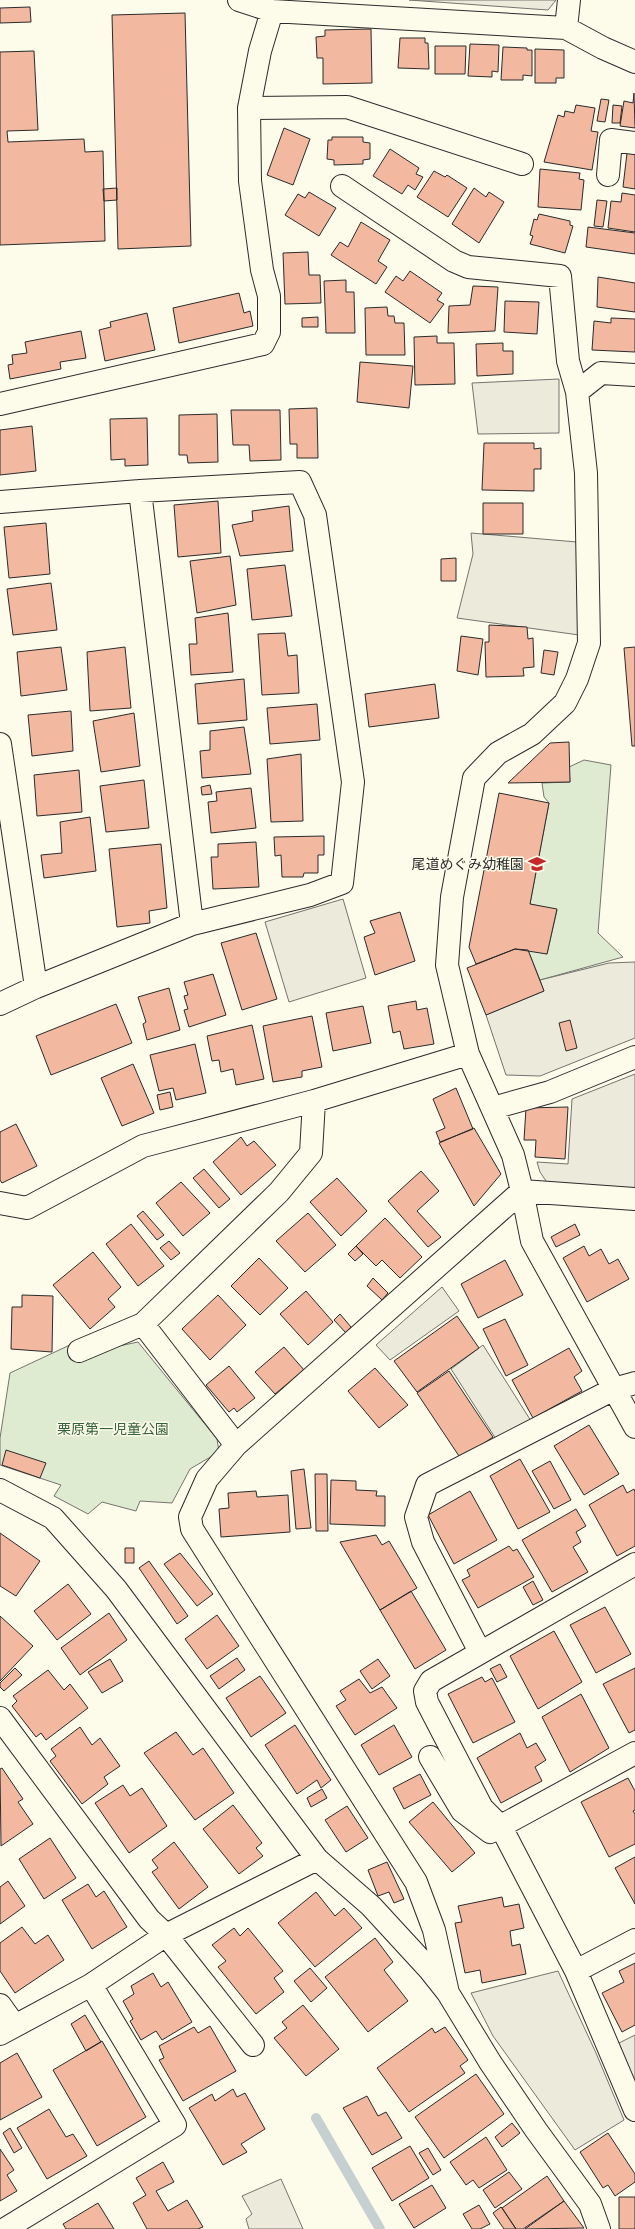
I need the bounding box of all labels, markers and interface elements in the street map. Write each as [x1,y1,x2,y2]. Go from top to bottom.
school or university icon: 尾道めぐみ幼稚園 [527,854,547,874]
place label: 尾道めぐみ幼稚園 [412,856,524,872]
park label: 栗原第一児童公園 [57,1421,169,1437]

